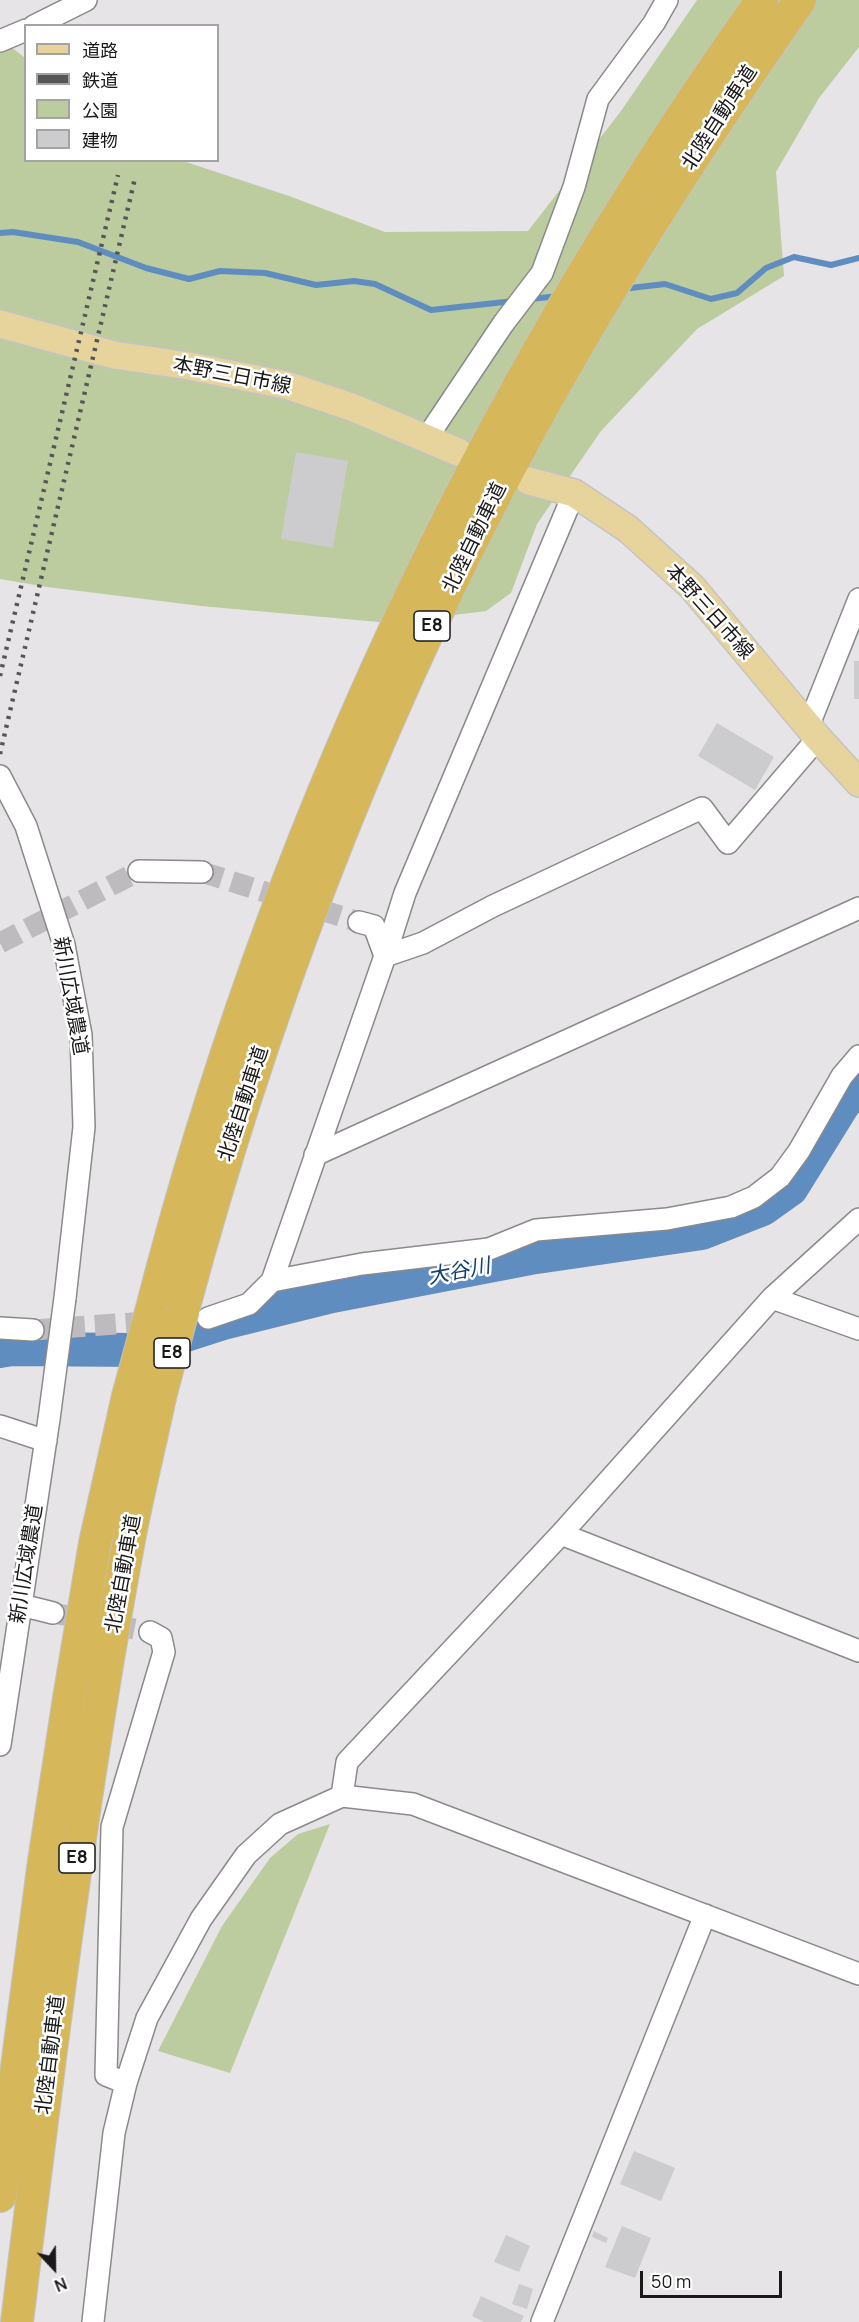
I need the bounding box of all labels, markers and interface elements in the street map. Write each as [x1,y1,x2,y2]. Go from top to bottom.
legend [24,24,219,162]
text: 道路 [82,38,118,62]
street label: 北陸自動車道 [677,61,763,175]
text: 鉄道 [82,68,118,92]
text: 公園 [82,98,118,122]
text: 建物 [82,128,118,152]
street label: 本野三日市線 [171,353,293,399]
street label: 北陸自動車道 [438,479,512,597]
street label: 本野三日市線 [660,559,758,665]
road number: E8 [414,611,450,641]
street label: 新川広域農道 [48,935,92,1057]
street label: 北陸自動車道 [214,1043,274,1165]
water label: 大谷川 [426,1254,492,1290]
road number: E8 [154,1338,190,1368]
street label: 新川広域農道 [6,1503,48,1625]
street label: 北陸自動車道 [102,1513,146,1635]
road number: E8 [59,1843,95,1873]
street label: 北陸自動車道 [32,1994,70,2116]
north arrow [24,2238,84,2298]
scale bar [643,2259,786,2297]
text: 50 m [651,2269,691,2293]
text: N [51,2272,70,2297]

